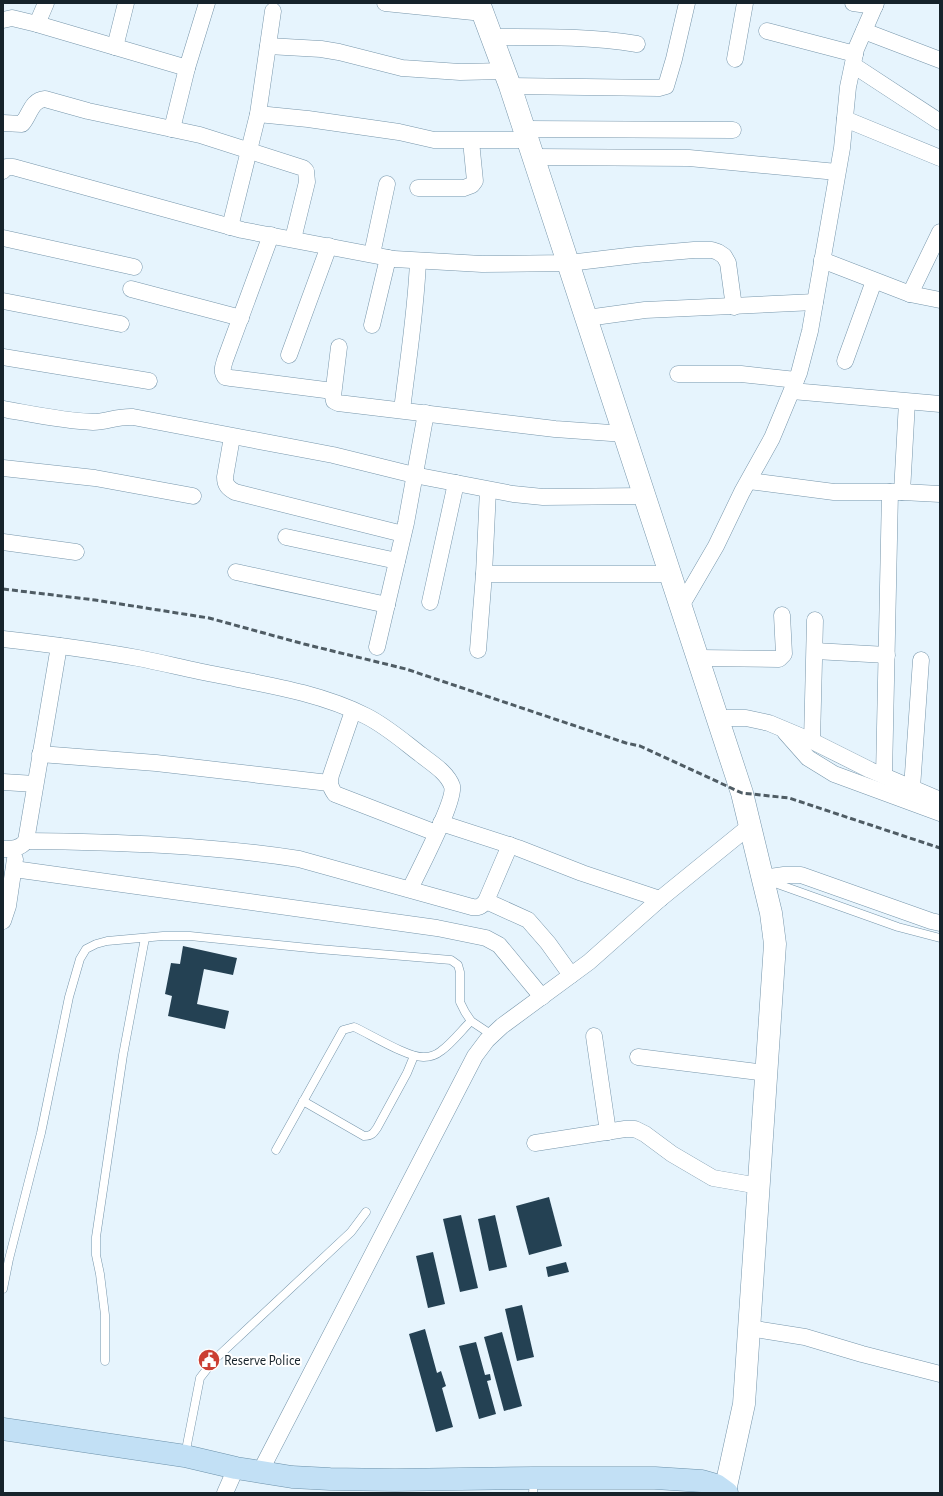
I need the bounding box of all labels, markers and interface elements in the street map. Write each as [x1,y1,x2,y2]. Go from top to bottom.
public building icon: Reserve Police [196,1347,222,1373]
place label: Reserve Police [224,1354,301,1368]

